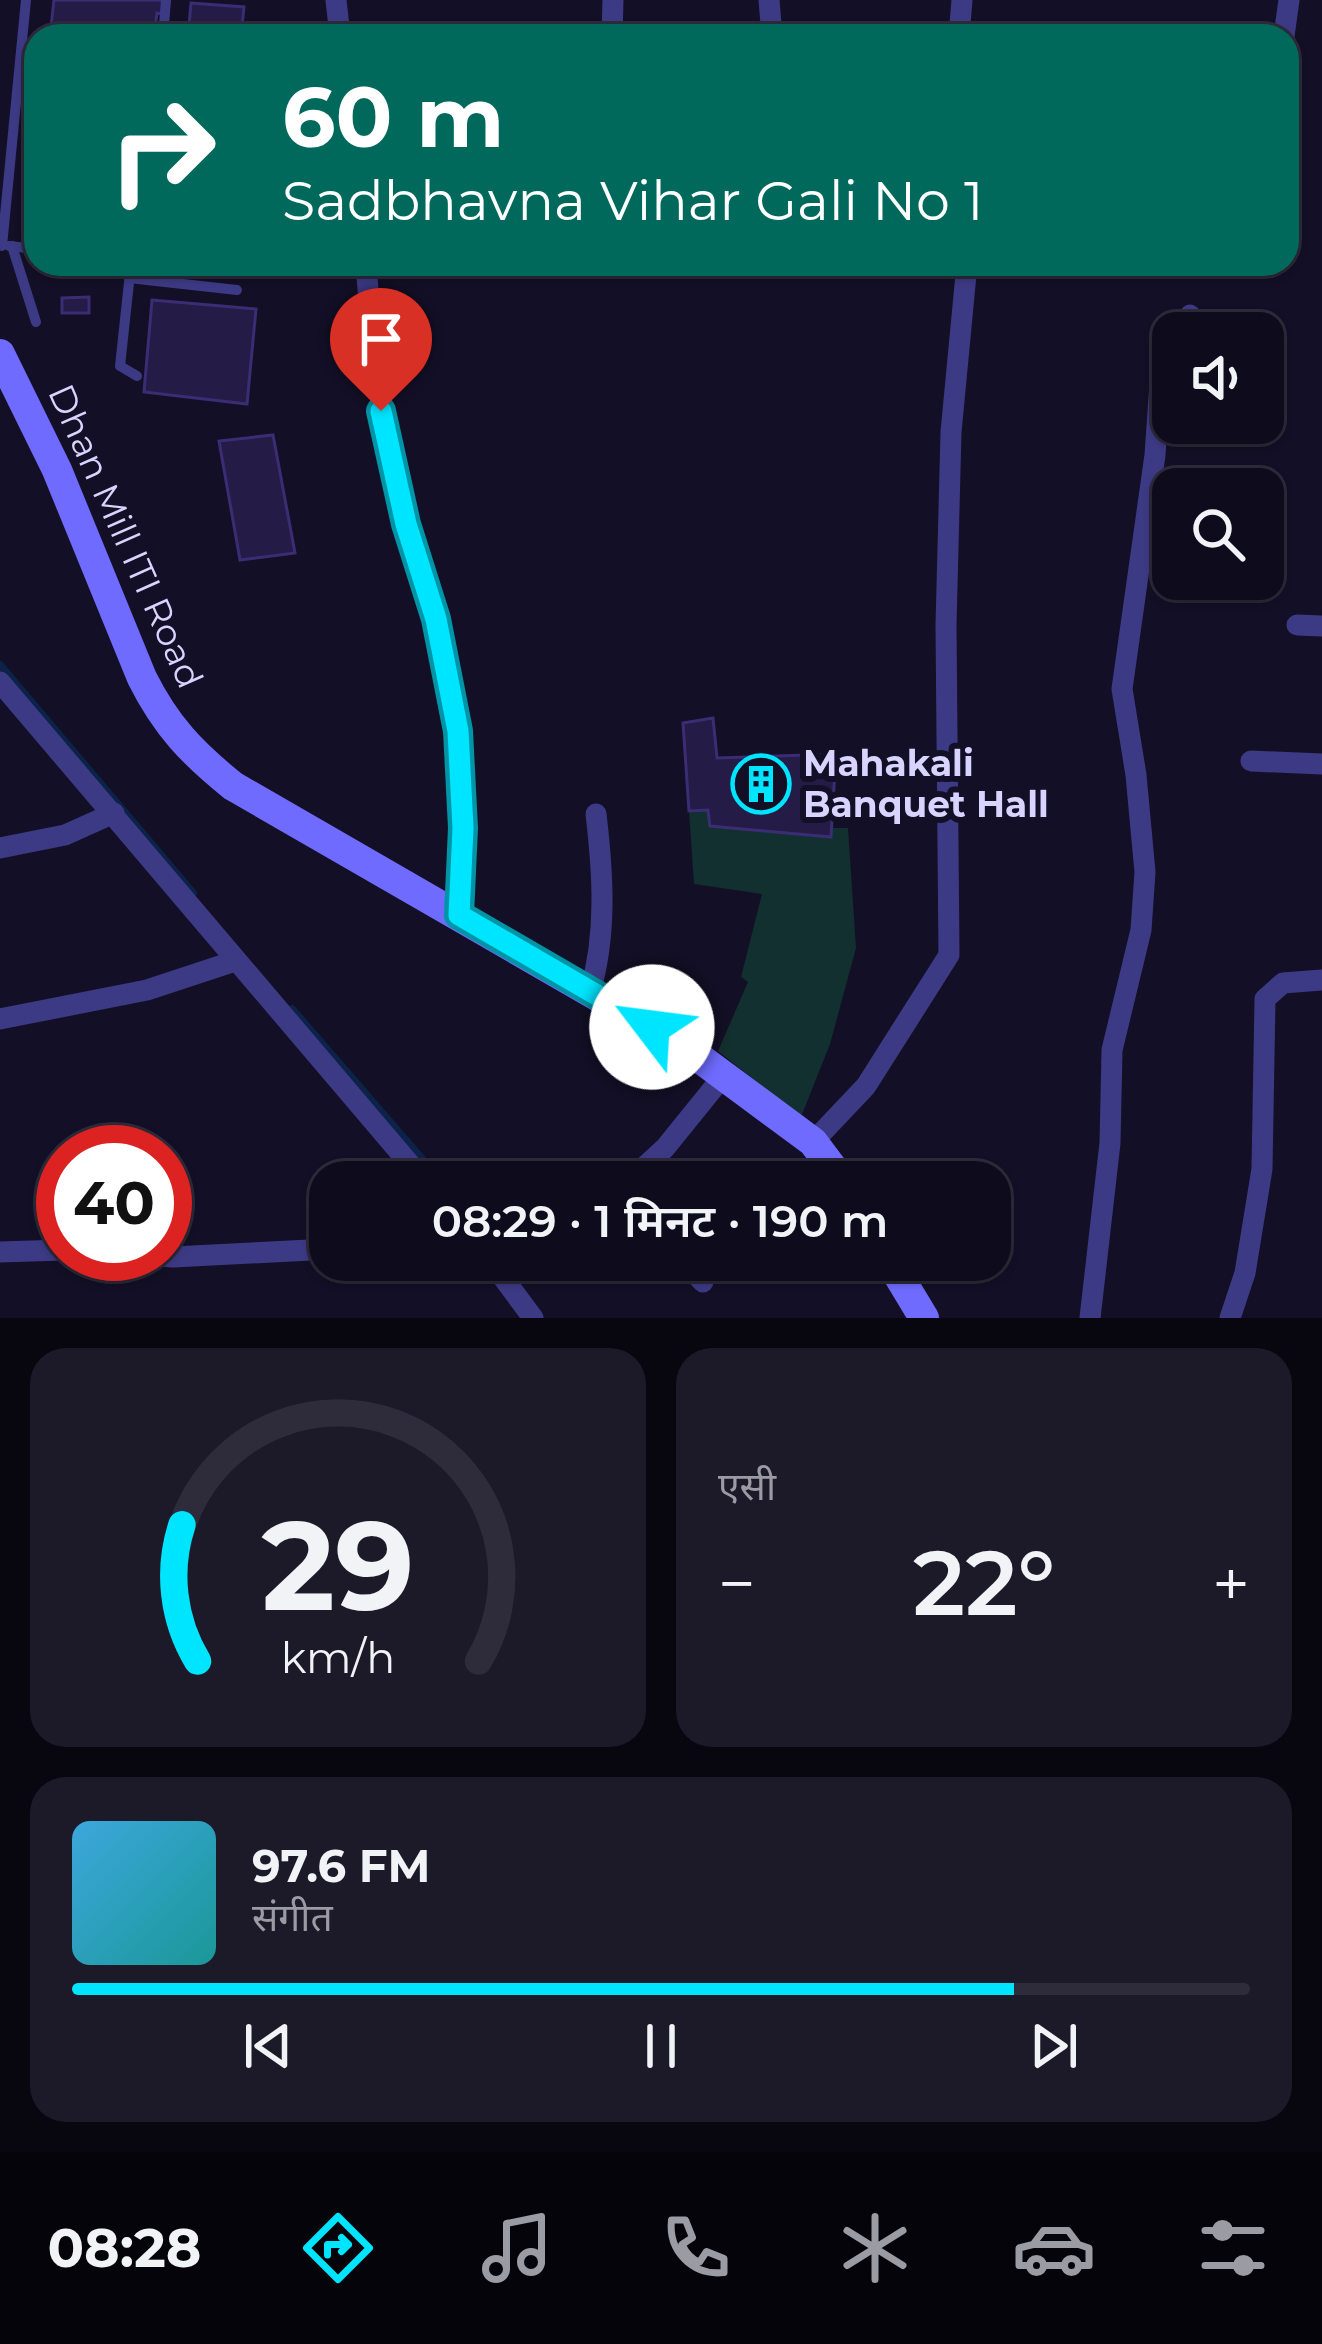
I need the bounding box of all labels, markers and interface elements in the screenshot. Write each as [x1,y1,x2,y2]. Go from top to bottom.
text: 60 m [282,66,504,168]
icon: right [84,72,240,228]
text: Sadbhavna Vihar Gali No 1 [282,168,984,234]
pin [330,288,432,411]
icon: arrive [348,306,414,372]
map controls [1152,312,1284,600]
button: sound [1152,312,1284,444]
street label: Dhan Mill ITI Road [39,377,213,695]
button: search [1152,468,1284,600]
place label: Mahakali Banquet Hall [803,741,1049,826]
building icon: Mahakali Banquet Hall [730,753,792,815]
position arrow [589,964,715,1090]
speed limit sign: 40 [36,1125,192,1281]
text: 08:29 · 1 मिनट · 190 m [432,1193,888,1248]
text: एसी [718,1462,776,1510]
text: 29 [261,1489,415,1641]
text: 22° [913,1528,1055,1638]
text: − [718,1543,756,1624]
text: + [1212,1543,1250,1624]
text: km/h [281,1630,395,1683]
text: 97.6 FM [252,1838,431,1893]
text: संगीत [252,1893,333,1941]
icon: previous [235,2013,301,2079]
icon: pause [628,2013,694,2079]
icon: next [1021,2013,1087,2079]
icon: directions [296,2206,380,2290]
icon: music [475,2206,559,2290]
icon: phone [654,2206,738,2290]
icon: climate [833,2206,917,2290]
icon: car [1012,2206,1096,2290]
icon: filters [1191,2206,1275,2290]
text: 08:28 [47,2215,201,2281]

